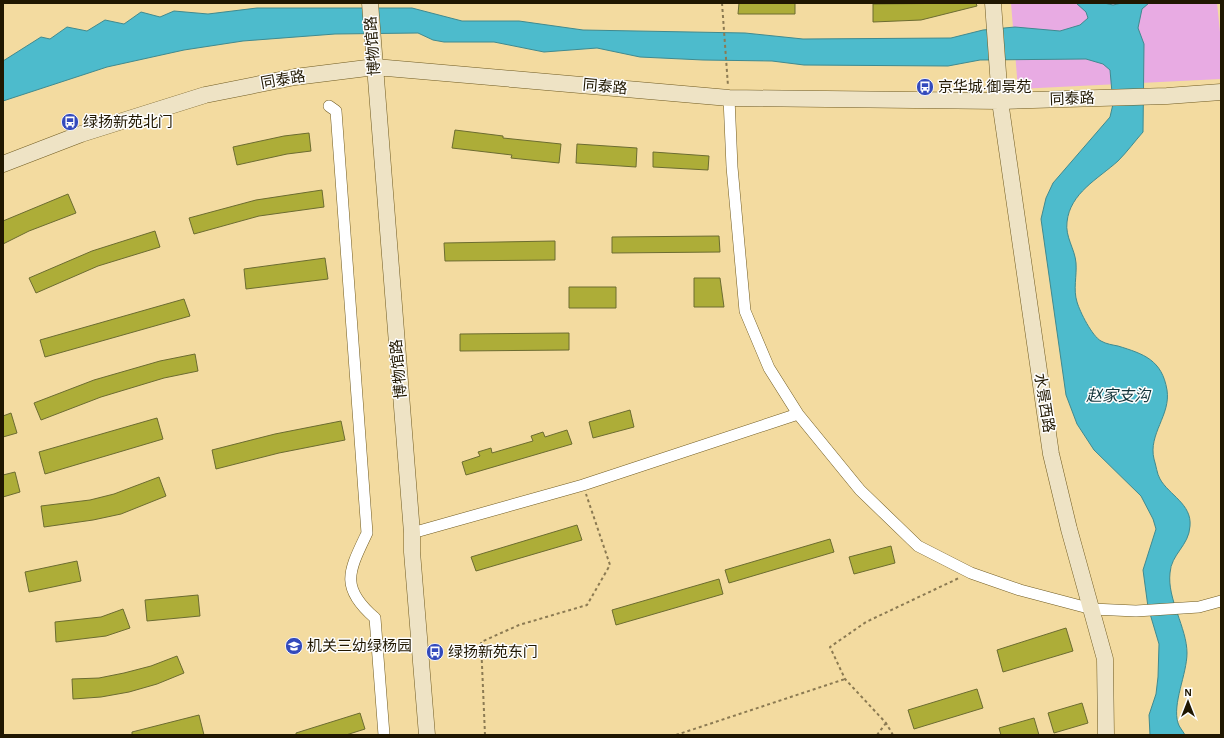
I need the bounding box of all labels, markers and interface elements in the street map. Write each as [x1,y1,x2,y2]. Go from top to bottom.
street label: 博物馆路 [361,16,383,77]
street label: 同泰路 [259,68,306,91]
street label: 同泰路 [582,77,628,96]
bus stop icon: 京华城·御景苑 [915,77,935,97]
place label: 京华城·御景苑 [938,78,1031,95]
street label: 同泰路 [1049,90,1095,107]
bus stop icon: 绿扬新苑北门 [60,112,80,132]
place label: 绿扬新苑北门 [83,113,173,130]
street label: 博物馆路 [387,338,409,400]
street label: 水景西路 [1032,372,1057,434]
water label: 赵家支沟 [1086,387,1152,404]
school or university icon: 机关三幼绿杨园 [284,636,304,656]
place label: 机关三幼绿杨园 [307,638,412,654]
bus stop icon: 绿扬新苑东门 [425,642,445,662]
place label: 绿扬新苑东门 [448,644,538,660]
north arrow [1168,682,1208,722]
text: N [1184,687,1192,698]

